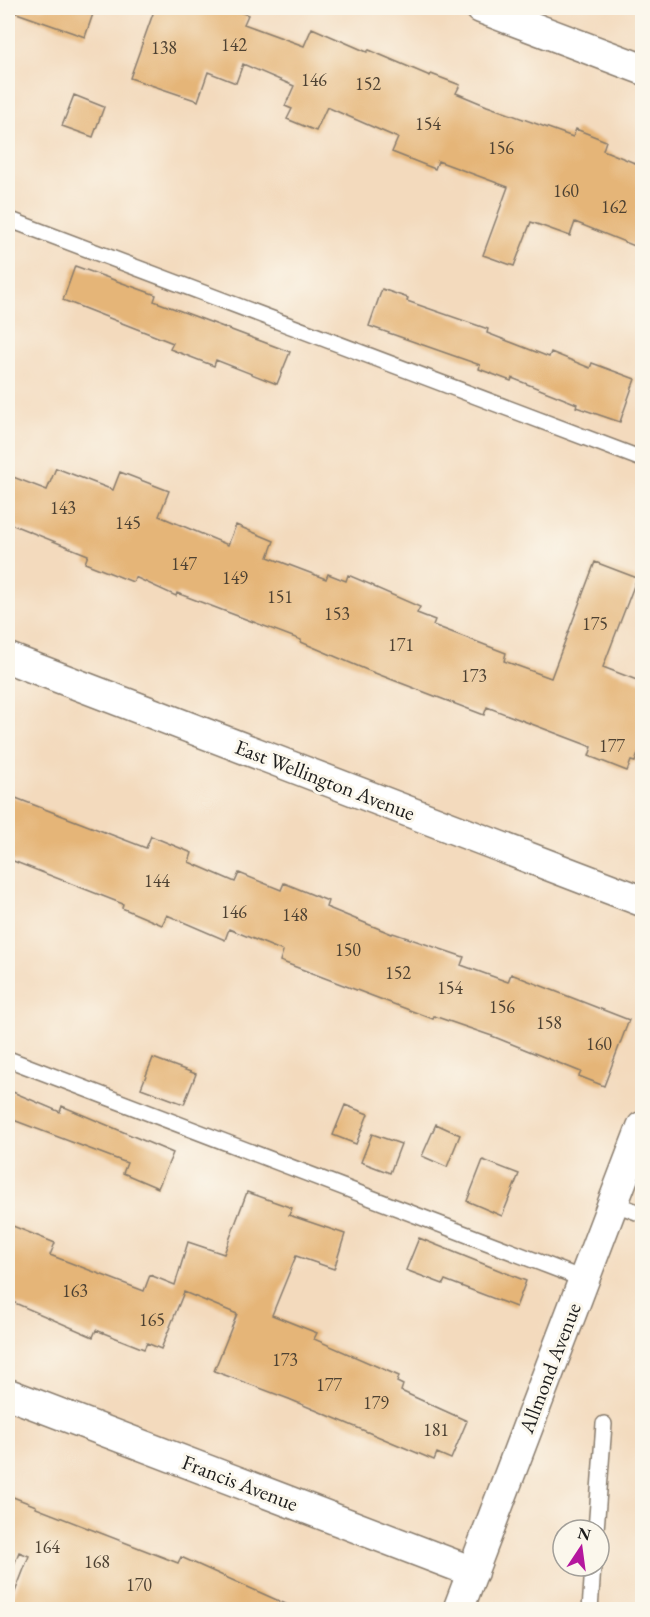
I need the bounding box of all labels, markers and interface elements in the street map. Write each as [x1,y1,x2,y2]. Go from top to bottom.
house number: 142 [221,33,247,56]
house number: 138 [151,36,177,59]
house number: 146 [301,68,327,91]
house number: 152 [355,72,381,95]
house number: 154 [415,112,441,135]
house number: 156 [488,136,514,159]
house number: 160 [553,179,579,202]
house number: 162 [601,195,627,218]
house number: 143 [50,496,76,519]
house number: 145 [115,511,141,534]
house number: 147 [171,552,197,575]
house number: 149 [222,566,248,589]
house number: 151 [267,585,293,608]
house number: 153 [324,602,350,625]
house number: 175 [582,612,608,635]
house number: 171 [388,633,414,656]
house number: 173 [461,664,487,687]
street label: East Wellington Avenue [231,733,419,826]
house number: 177 [599,734,625,757]
house number: 144 [144,869,170,892]
house number: 146 [221,900,247,923]
house number: 148 [282,903,308,926]
house number: 150 [335,938,361,961]
house number: 152 [385,961,411,984]
house number: 154 [437,976,463,999]
house number: 156 [489,995,515,1018]
house number: 158 [536,1011,562,1034]
house number: 160 [586,1032,612,1055]
house number: 163 [62,1279,88,1302]
street label: Allmond Avenue [512,1299,587,1438]
house number: 165 [139,1308,165,1331]
house number: 173 [272,1348,298,1371]
house number: 177 [316,1373,342,1396]
house number: 179 [363,1391,389,1414]
house number: 181 [423,1418,449,1441]
street label: Francis Avenue [178,1448,302,1517]
north arrow [551,1518,611,1578]
text: N [576,1522,593,1546]
house number: 164 [34,1535,60,1558]
house number: 168 [84,1550,110,1573]
house number: 170 [126,1573,152,1596]

